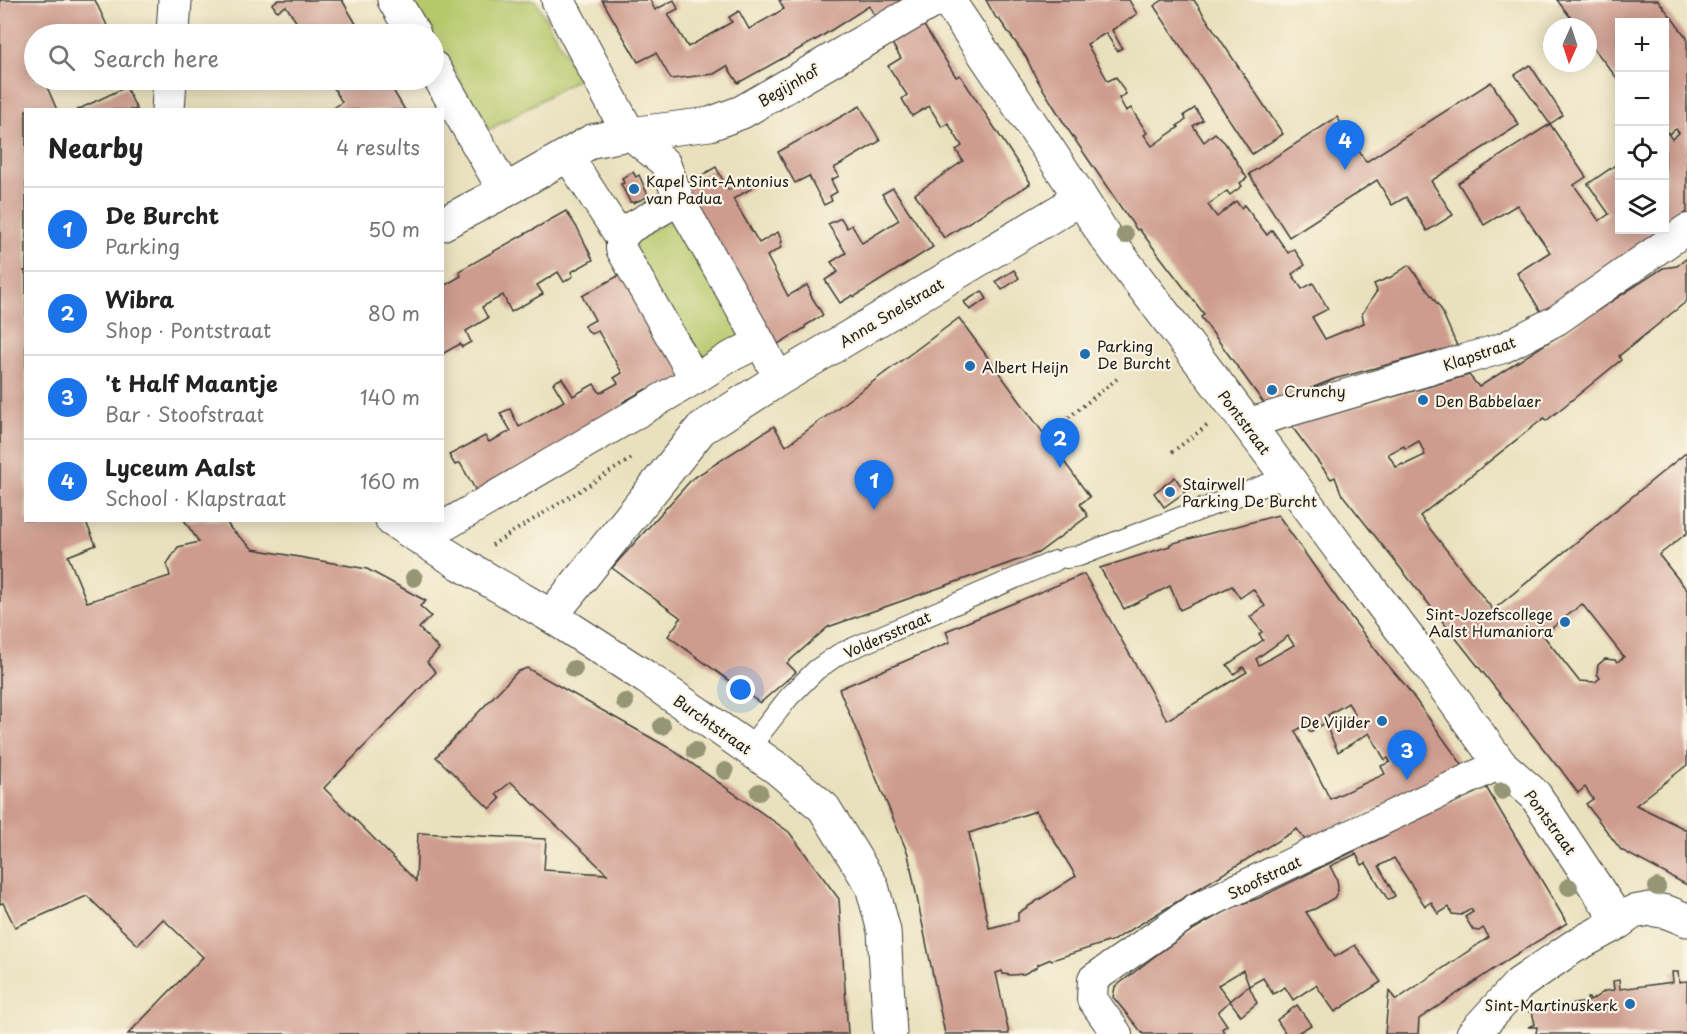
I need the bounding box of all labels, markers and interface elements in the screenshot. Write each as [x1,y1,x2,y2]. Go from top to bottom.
north arrow [1543,18,1597,72]
map controls [1615,18,1669,234]
button: + [1615,18,1669,72]
search box [24,24,444,90]
icon: search [45,41,78,74]
text: Search here [93,41,219,74]
street label: Begijnhof [753,58,824,112]
button: − [1615,72,1669,126]
pin: 4 [1326,120,1364,170]
button: locate [1615,126,1669,180]
text: Nearby [48,128,143,167]
text: 4 results [336,132,420,162]
place label: Kapel Sint-Antonius van Padua [646,169,789,209]
button: layers [1615,180,1669,234]
marker: Kapel Sint-Antonius van Padua [627,182,641,196]
text: De Burcht [105,198,219,231]
text: 1 [63,214,72,244]
text: 50 m [368,214,420,244]
text: Parking [105,231,180,261]
street label: Anna Snelstraat [834,272,948,352]
text: Wibra [105,282,174,315]
text: 2 [60,298,75,328]
text: 80 m [368,298,420,328]
text: Shop · Pontstraat [105,315,271,345]
street label: Klapstraat [1440,330,1518,376]
place label: Parking De Burcht [1097,334,1171,374]
marker: Parking De Burcht [1078,347,1092,361]
place label: Albert Heijn [982,355,1069,378]
marker: Albert Heijn [963,359,977,373]
text: 't Half Maantje [105,366,278,399]
place label: Crunchy [1284,379,1346,402]
text: 3 [61,382,74,412]
text: 140 m [360,382,420,412]
marker: Crunchy [1265,383,1279,397]
street label: Pontstraat [1213,385,1277,459]
place label: Den Babbelaer [1435,389,1541,412]
marker: Den Babbelaer [1416,393,1430,407]
text: Bar · Stoofstraat [105,399,264,429]
pin: 2 [1040,418,1080,468]
text: Lyceum Aalst [105,450,256,483]
pin: 1 [854,460,894,510]
text: 4 [61,466,74,496]
text: 160 m [360,466,420,496]
place label: Stairwell Parking De Burcht [1182,472,1317,512]
text: School · Klapstraat [105,483,286,513]
marker: Stairwell Parking De Burcht [1163,485,1177,499]
place label: Sint-Jozefscollege Aalst Humaniora [1425,602,1554,642]
street label: Voldersstraat [840,605,934,663]
marker: Sint-Jozefscollege Aalst Humaniora [1558,615,1572,629]
your location [726,675,755,704]
street label: Burchtstraat [669,688,757,760]
place label: De Vijlder [1300,710,1370,733]
marker: De Vijlder [1375,714,1389,728]
pin: 3 [1388,730,1426,780]
street label: Pontstraat [1519,785,1583,859]
street label: Stoofstraat [1223,849,1305,905]
place label: Sint-Martinuskerk [1485,993,1618,1016]
marker: Sint-Martinuskerk [1623,997,1637,1011]

